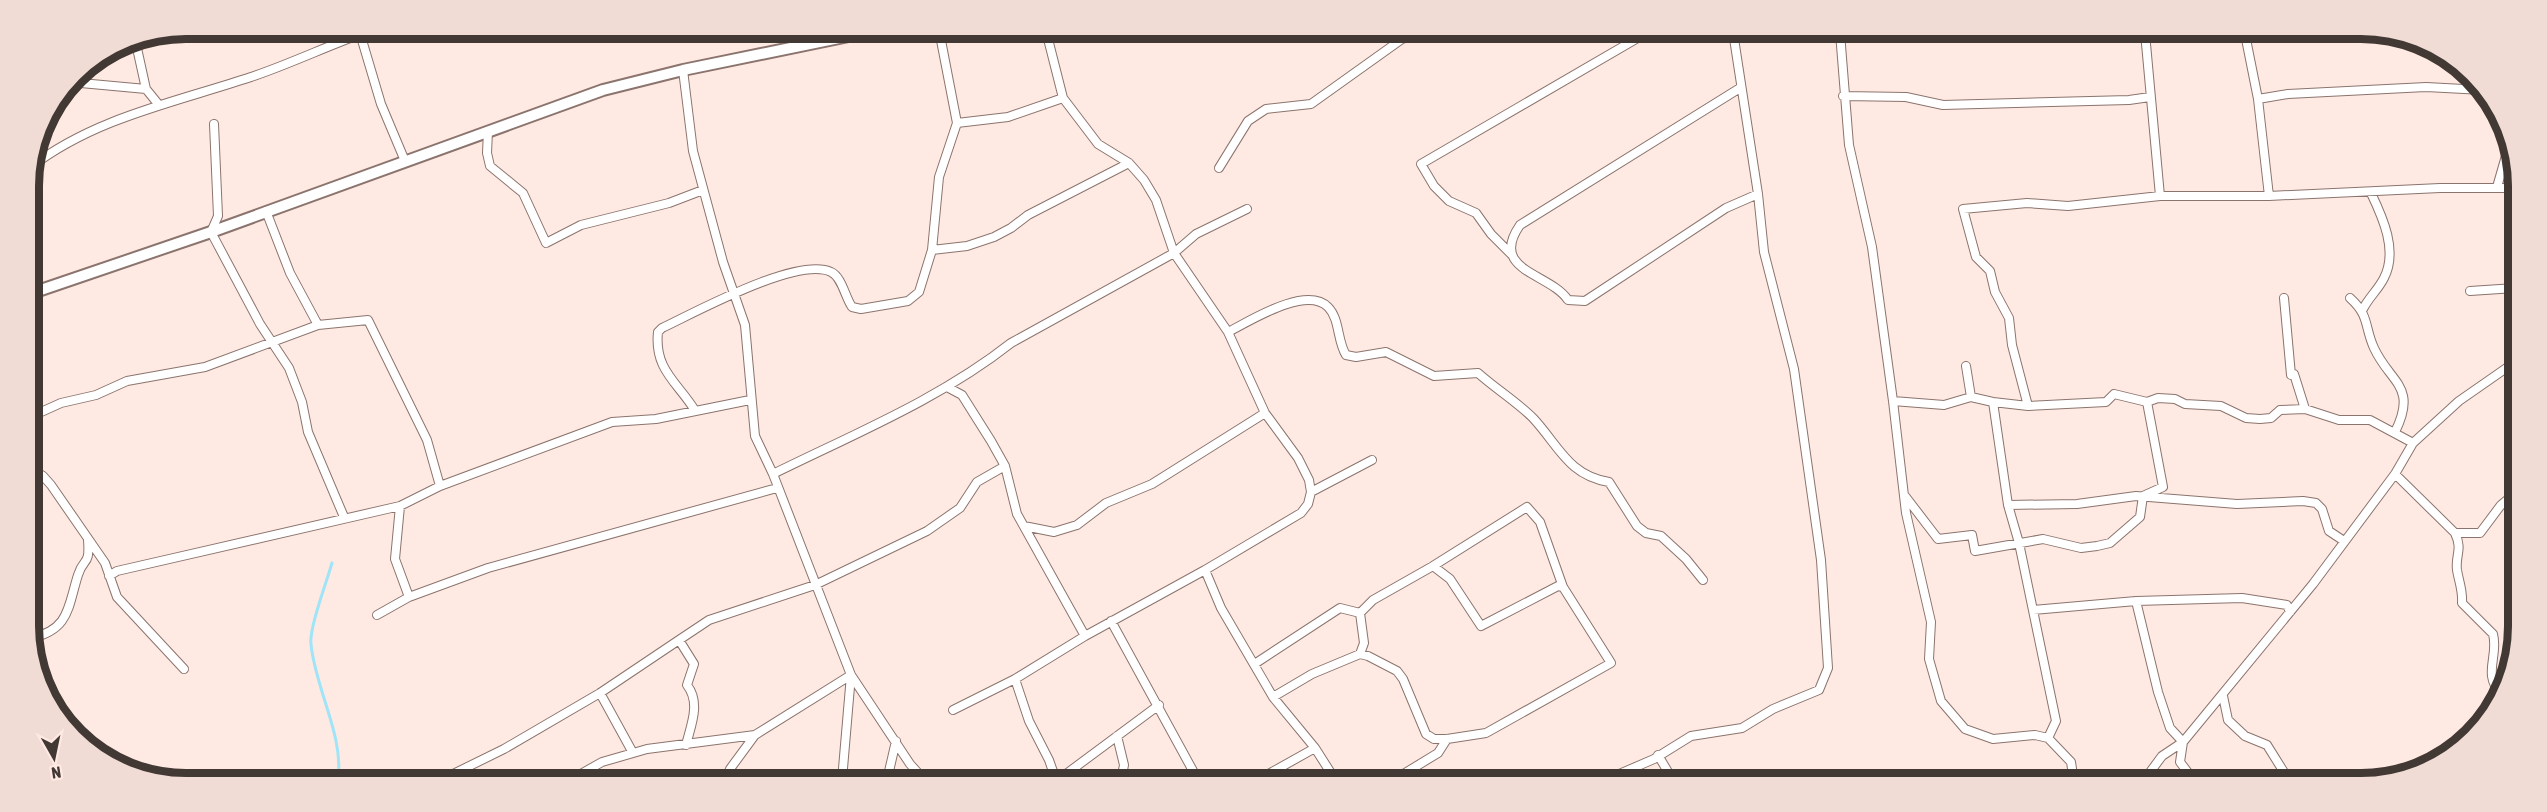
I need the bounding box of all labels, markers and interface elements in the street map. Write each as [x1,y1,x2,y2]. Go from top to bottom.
north arrow [24,728,84,788]
text: N [50,763,62,782]

